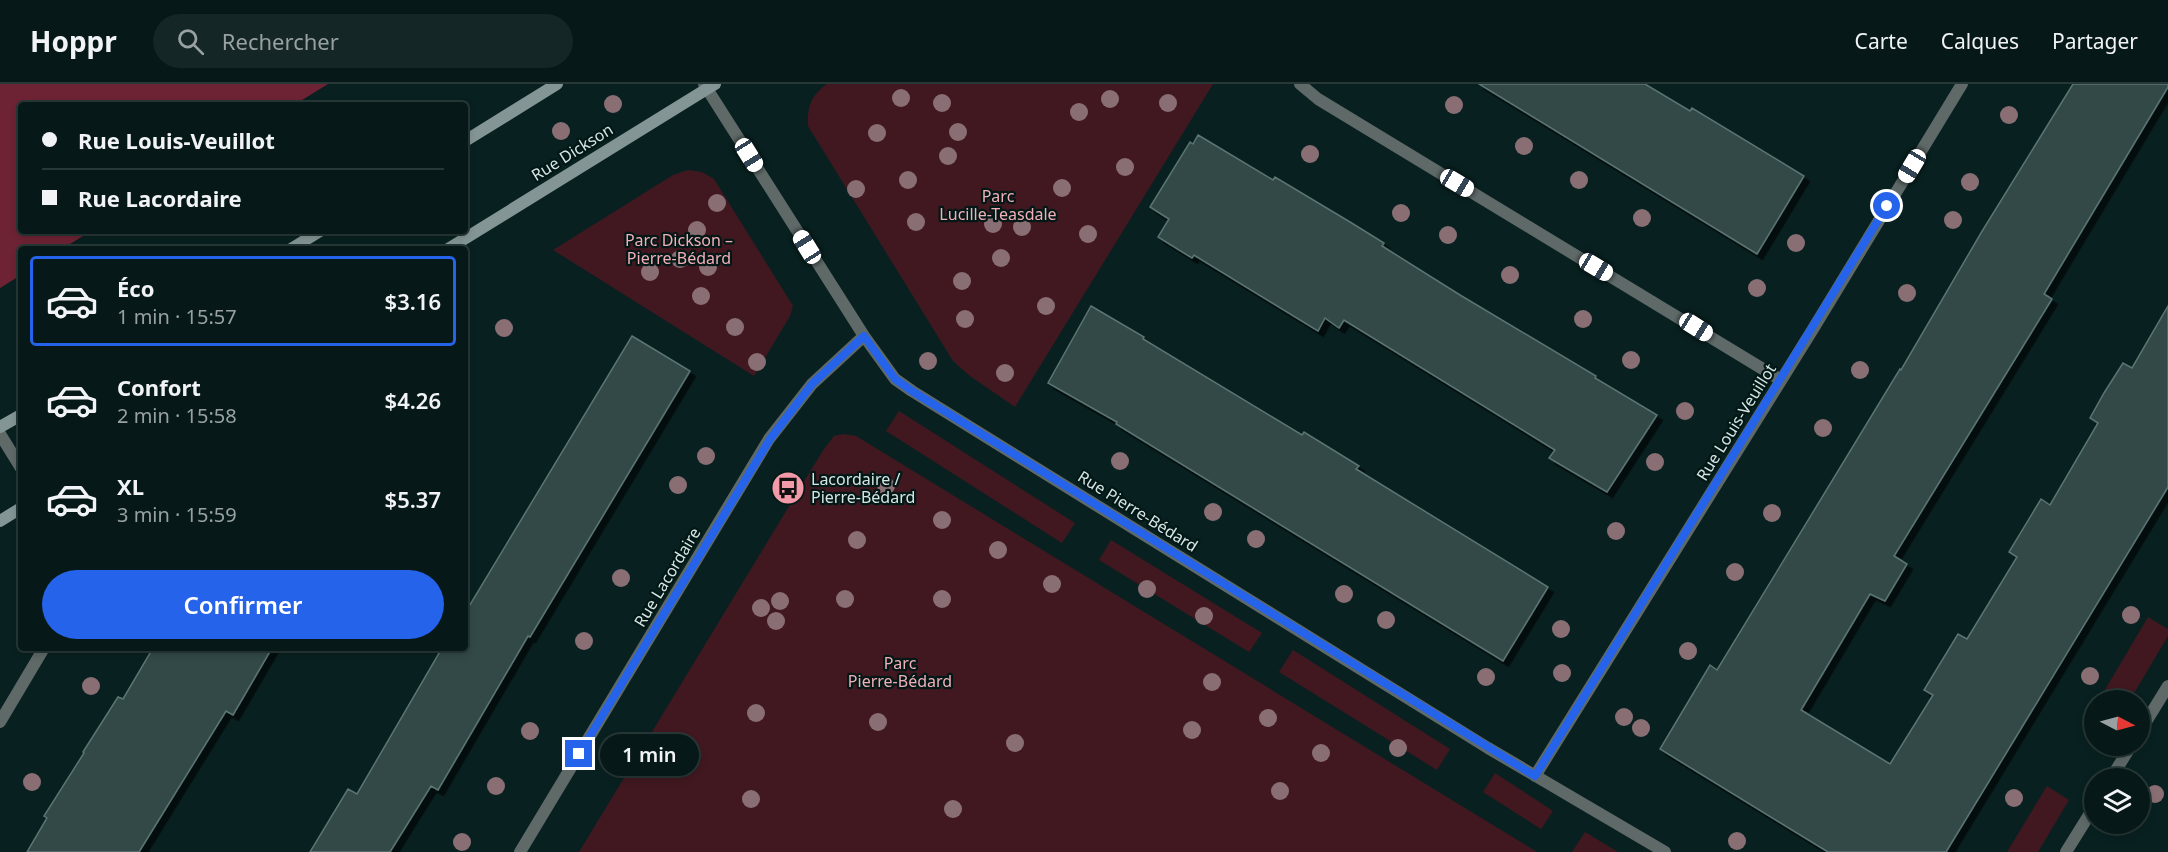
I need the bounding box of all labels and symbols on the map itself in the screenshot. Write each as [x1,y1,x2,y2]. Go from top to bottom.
street label: Rue Dickson [527,118,617,186]
car [732,135,766,175]
car [1895,146,1929,186]
car [1437,166,1477,200]
park label: Parc Lucille-Teasdale [939,185,1057,225]
route start [1873,192,1900,219]
car [790,227,824,267]
park label: Parc Dickson – Pierre-Bédard [625,229,733,269]
car [1576,250,1616,284]
car [1676,310,1716,344]
street label: Rue Louis-Veuillot [1691,359,1781,485]
street label: Rue Pierre-Bédard [1074,465,1202,557]
place label: Lacordaire / Pierre-Bédard [811,468,915,508]
bus stop icon: Lacordaire / Pierre-Bédard [770,470,806,506]
street label: Rue Lacordaire [629,523,705,631]
park label: Parc Pierre-Bédard [848,652,952,692]
north arrow [2084,690,2150,756]
callout: 1 min [600,733,699,775]
route end [565,740,592,767]

